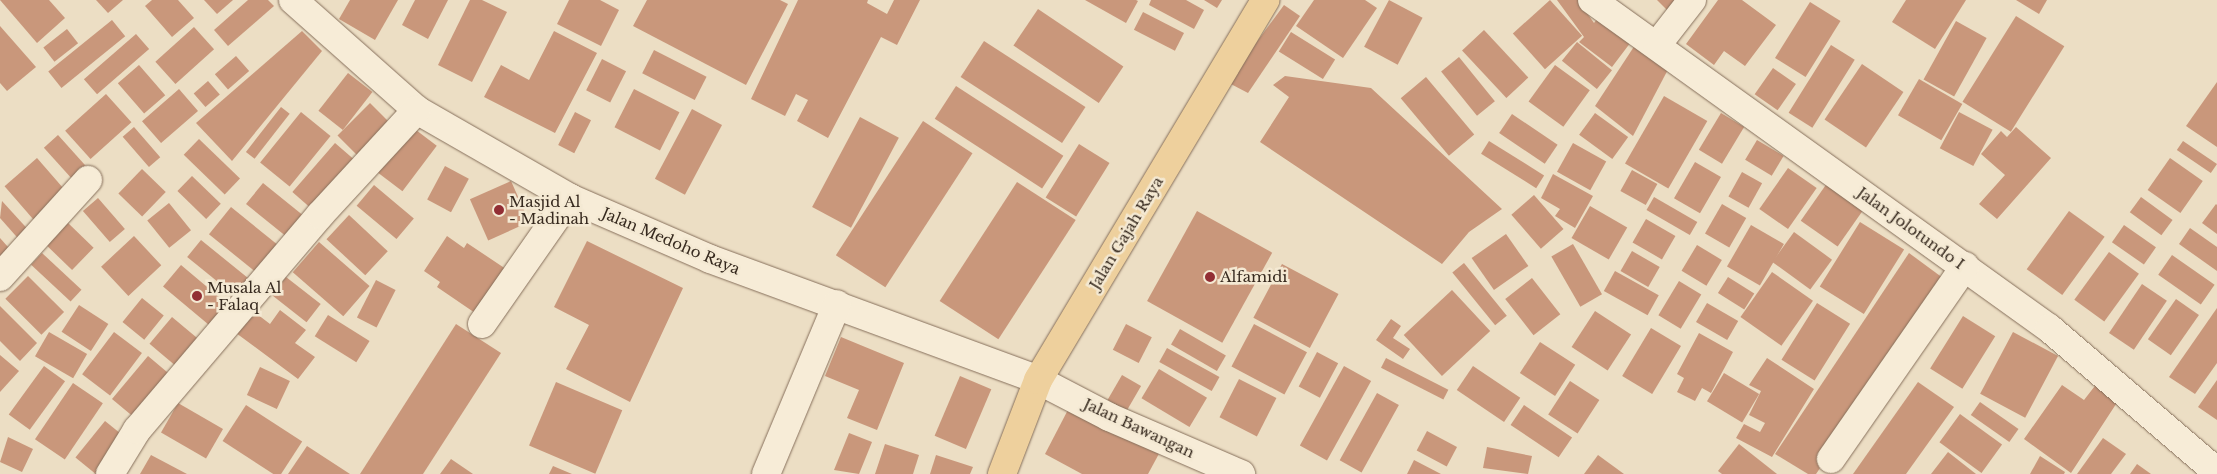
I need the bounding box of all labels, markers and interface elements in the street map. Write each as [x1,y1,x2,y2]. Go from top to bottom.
street label: Jalan Gajah Raya [1085,174,1167,292]
street label: Jalan Jolotundo I [1854,183,1968,273]
place label: Masjid Al - Madinah [509,192,589,227]
marker: Masjid Al - Madinah [493,204,505,216]
street label: Jalan Medoho Raya [599,204,743,278]
place label: Alfamidi [1220,268,1287,286]
marker: Alfamidi [1204,271,1216,283]
place label: Musala Al - Falaq [207,278,282,313]
marker: Musala Al - Falaq [191,290,203,302]
street label: Jalan Bawangan [1081,394,1197,462]

